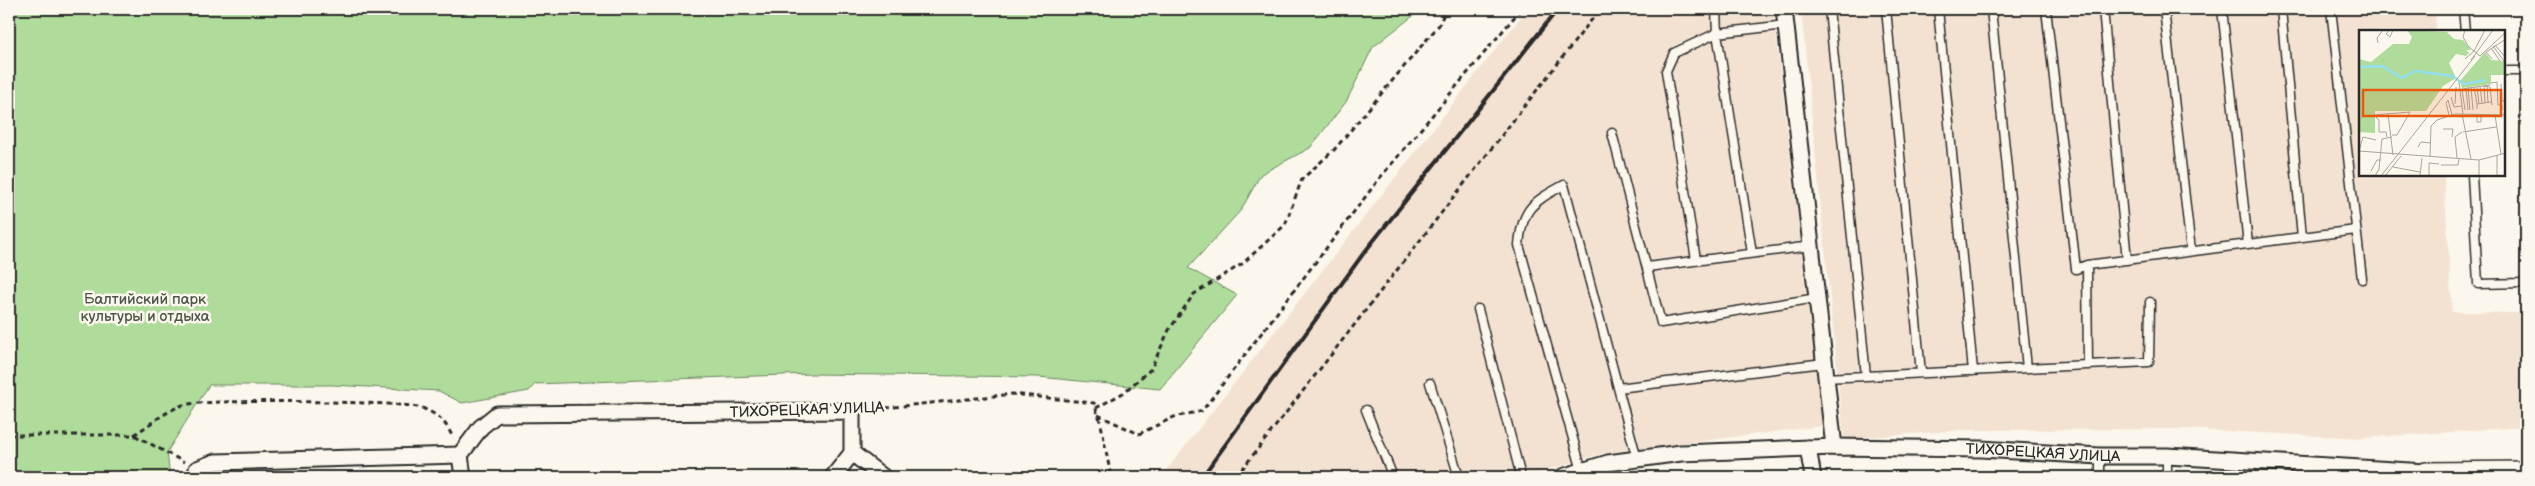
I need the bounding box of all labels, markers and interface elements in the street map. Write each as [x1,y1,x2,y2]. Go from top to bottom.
inset map [2359,30,2505,176]
park label: Балтийский парк культуры и отдыха [80,290,210,326]
street label: ТИХОРЕЦКАЯ УЛИЦА [729,398,885,422]
street label: ТИХОРЕЦКАЯ УЛИЦА [1966,439,2121,466]

